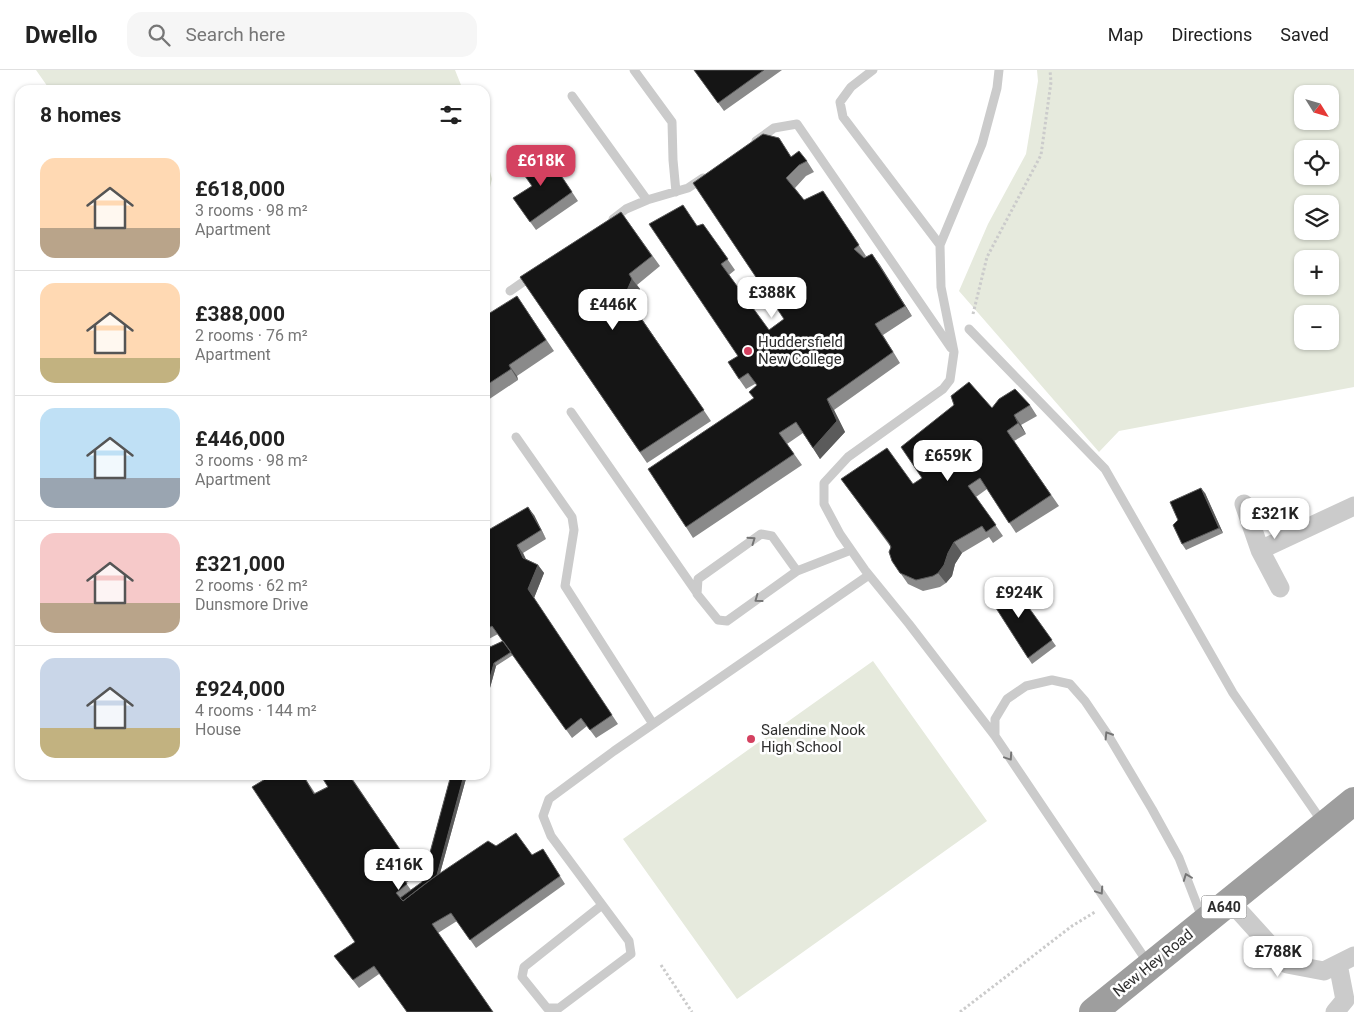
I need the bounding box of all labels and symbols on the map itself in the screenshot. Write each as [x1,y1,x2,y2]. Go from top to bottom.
north arrow [1294,85,1339,130]
pin: £618K [506,144,576,187]
pin: £388K [737,276,807,319]
pin: £446K [578,288,648,331]
place label: Huddersfield New College [758,333,843,368]
marker: Huddersfield New College [742,345,754,357]
pin: £659K [913,440,983,482]
pin: £321K [1240,498,1310,540]
one-way arrow [747,537,756,546]
pin: £924K [984,576,1054,619]
one-way arrow [754,593,764,602]
place label: Salendine Nook High School [761,721,866,756]
one-way arrow [1105,731,1114,741]
marker: Salendine Nook High School [745,733,757,745]
one-way arrow [1003,751,1012,761]
pin: £416K [364,848,434,891]
one-way arrow [1182,873,1193,882]
one-way arrow [1094,886,1103,895]
road number: A640 [1202,896,1246,919]
street label: New Hey Road [1109,925,1197,1001]
pin: £788K [1243,936,1313,978]

